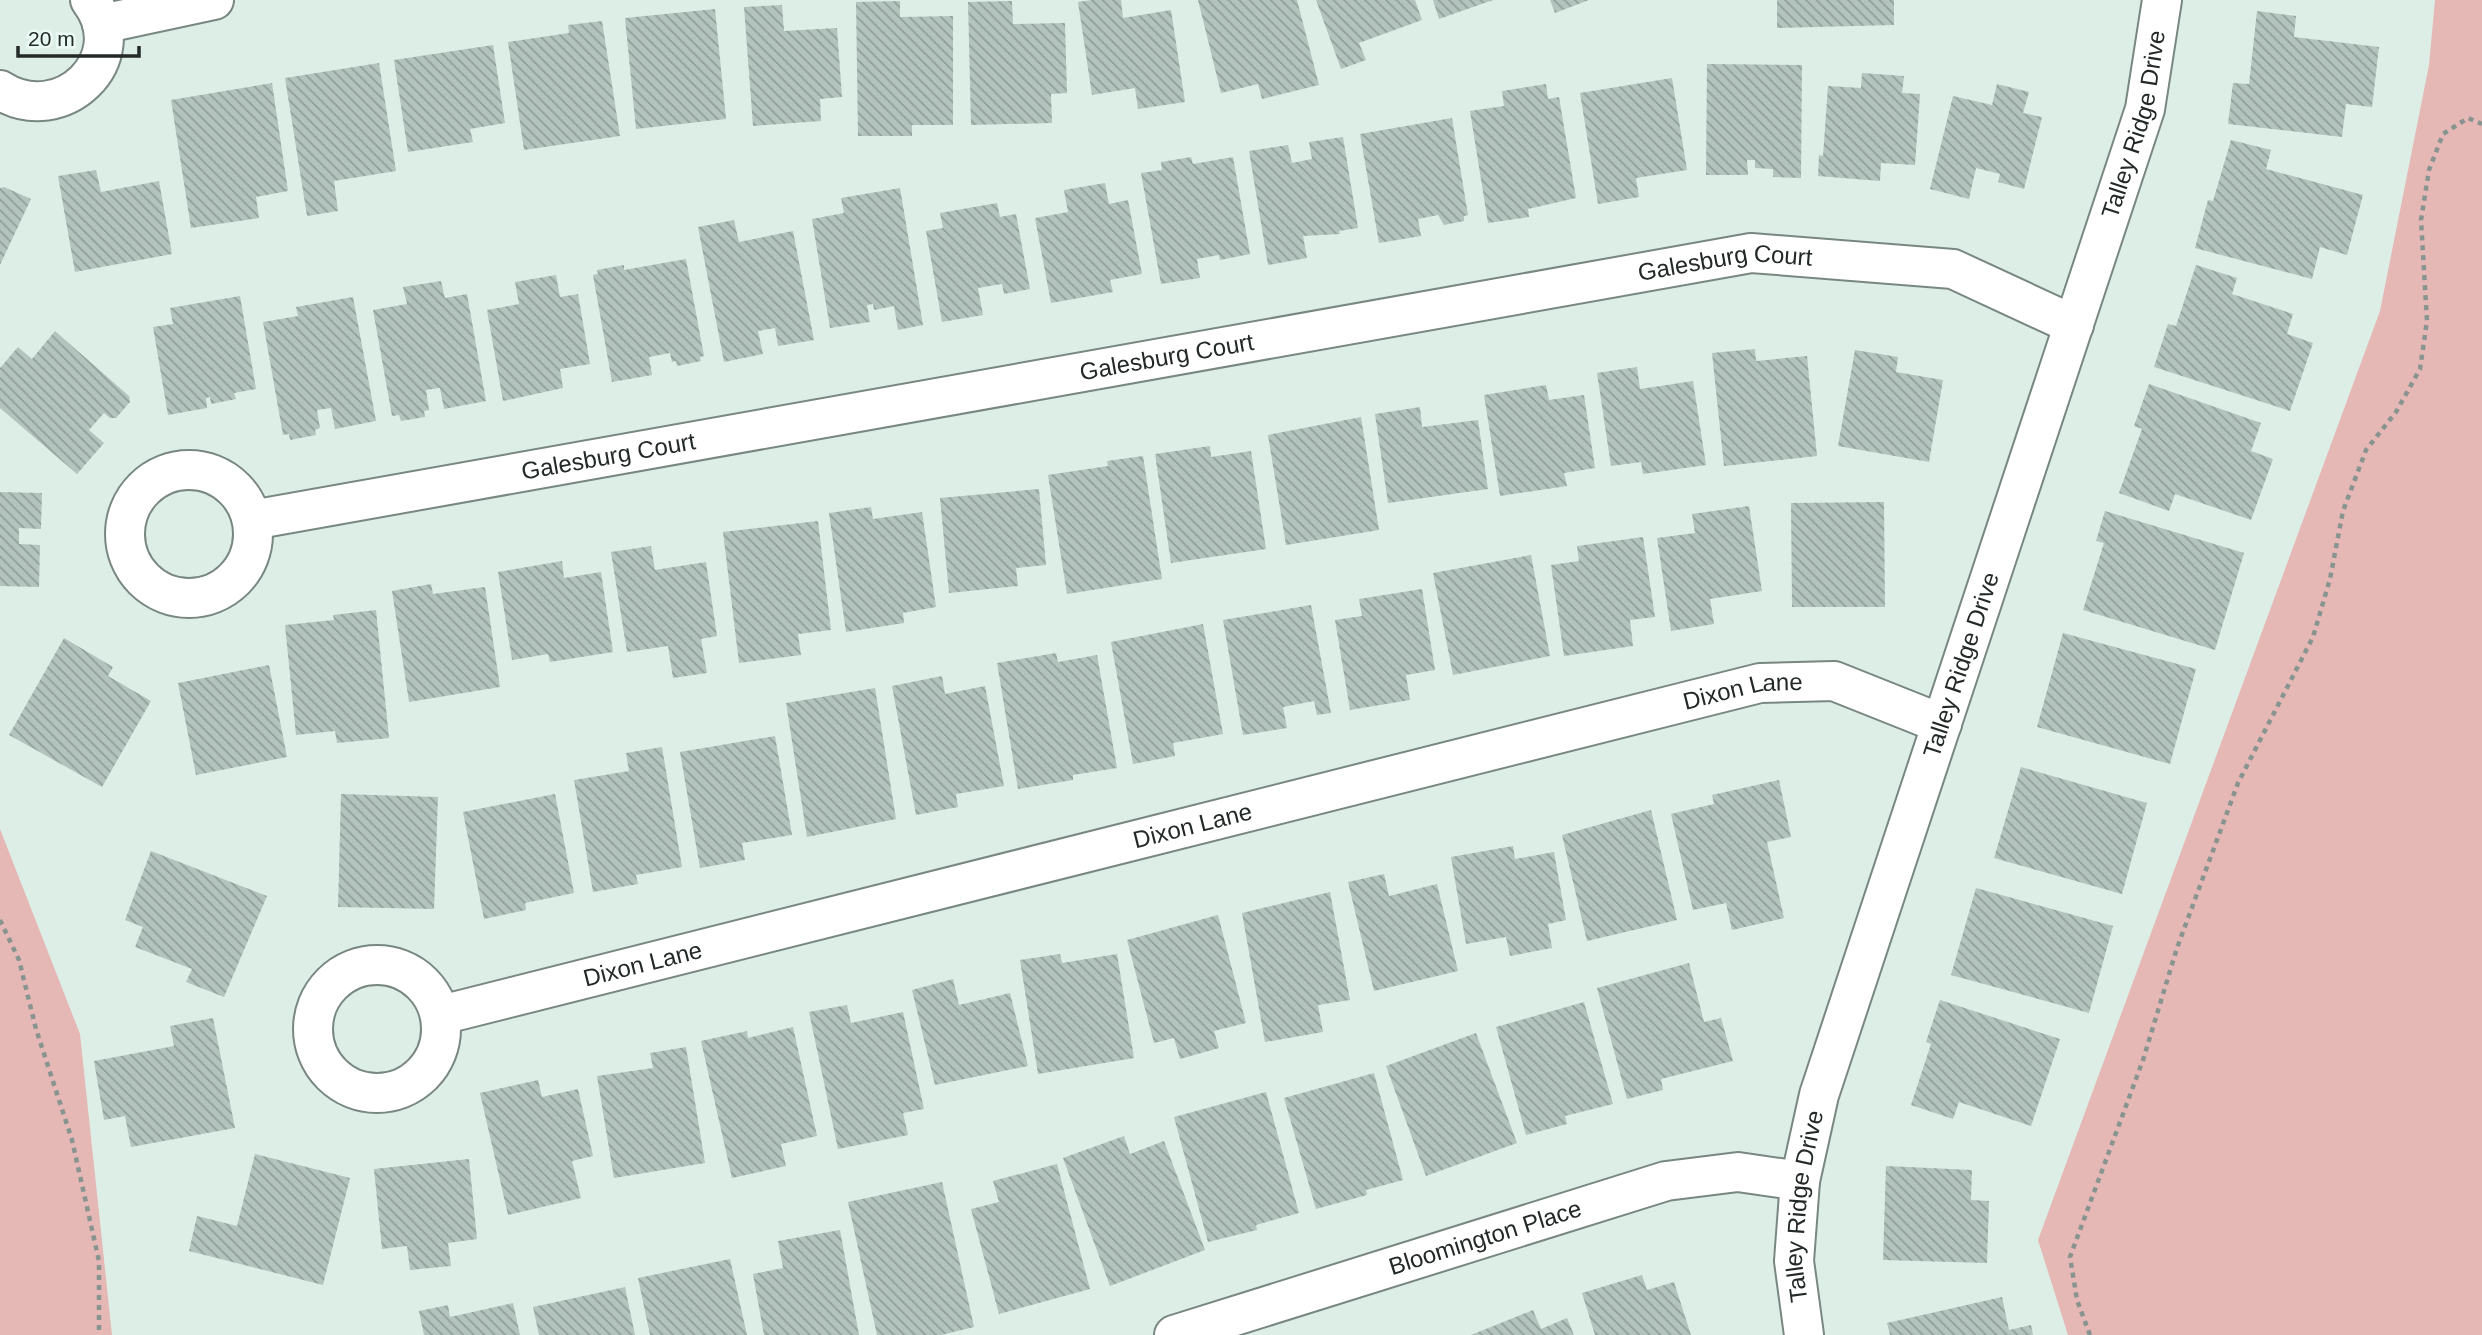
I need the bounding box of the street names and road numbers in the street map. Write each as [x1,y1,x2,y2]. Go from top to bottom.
street label: Talley Ridge Drive [2096,28,2170,222]
street label: Galesburg Court [1636,239,1814,286]
street label: Galesburg Court [1077,328,1256,385]
street label: Galesburg Court [519,427,698,485]
street label: Talley Ridge Drive [1918,569,2004,761]
street label: Dixon Lane [1680,668,1803,715]
street label: Dixon Lane [1130,797,1255,853]
street label: Dixon Lane [580,936,705,992]
street label: Talley Ridge Drive [1780,1108,1828,1304]
street label: Bloomington Place [1385,1194,1585,1280]

